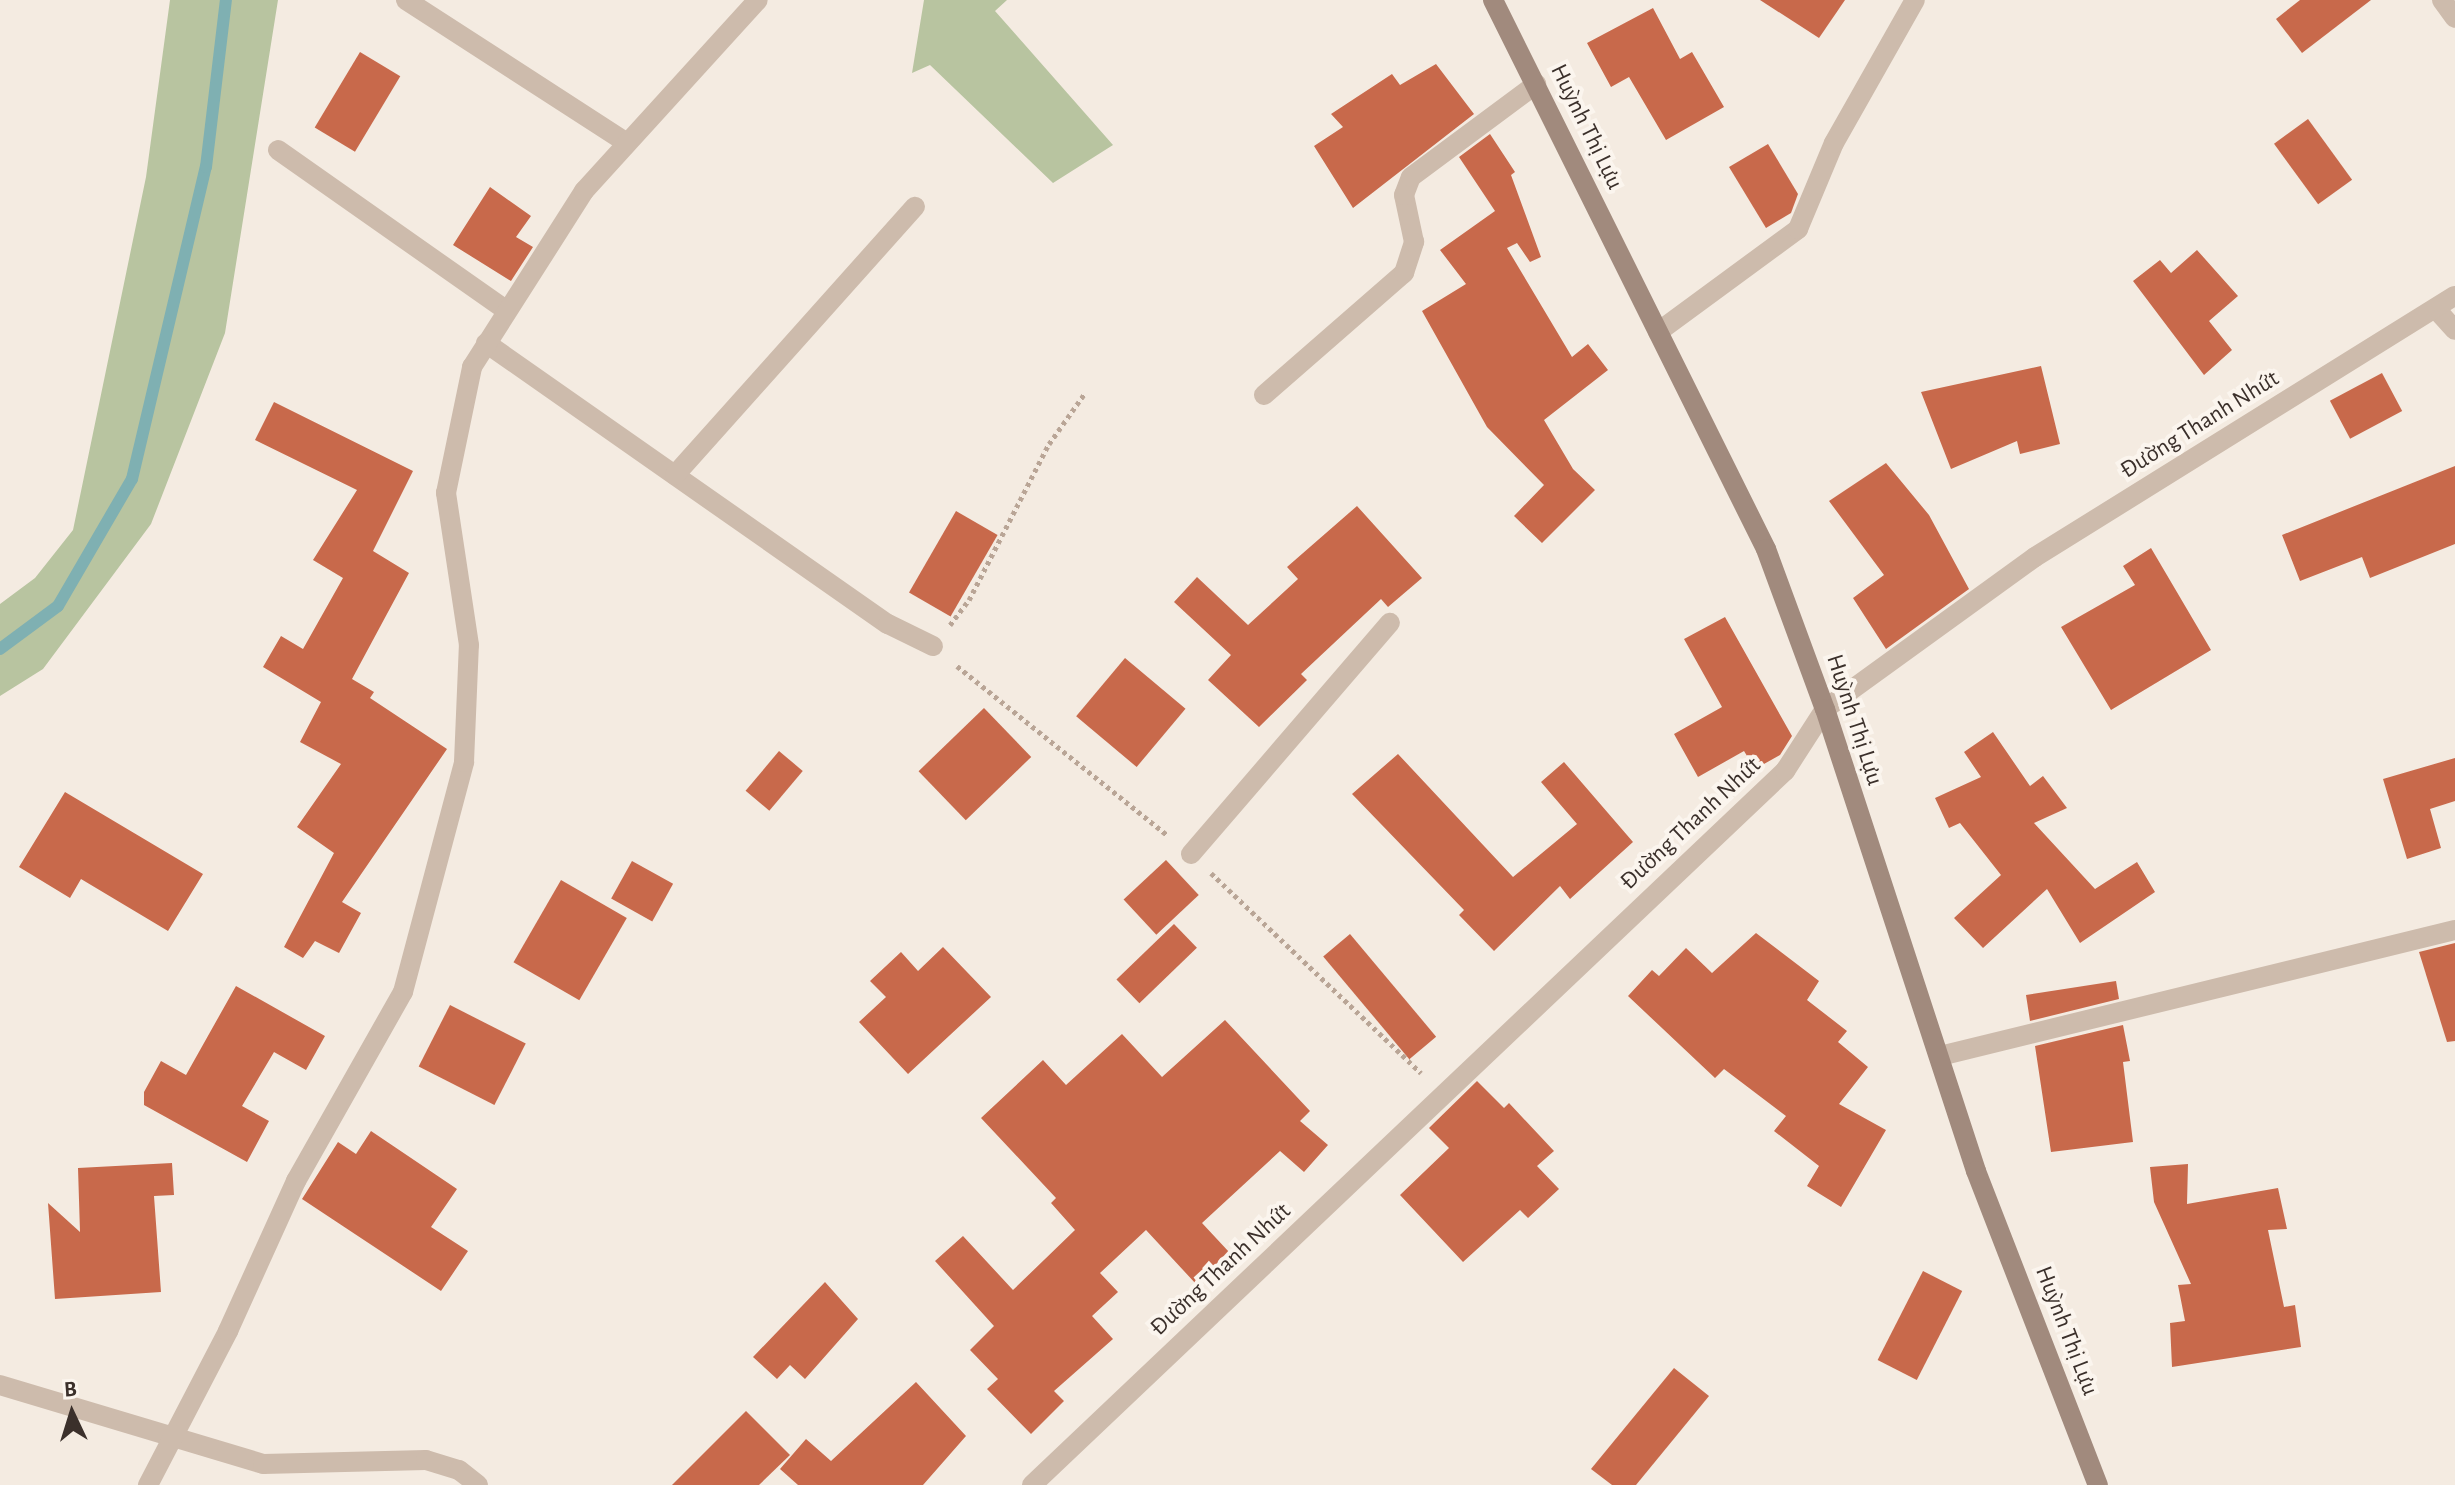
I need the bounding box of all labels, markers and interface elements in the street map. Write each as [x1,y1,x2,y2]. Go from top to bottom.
street label: Huỳnh Thị Lựu [1543,60,1629,194]
street label: Đường Thanh Nhứt [2115,365,2285,485]
street label: Huỳnh Thị Lựu [1819,651,1889,789]
street label: Đường Thanh Nhứt [1615,751,1767,897]
street label: Đường Thanh Nhứt [1145,1197,1297,1343]
street label: Huỳnh Thị Lựu [2028,1262,2104,1400]
north arrow [32,1373,112,1453]
text: B [63,1378,77,1400]

